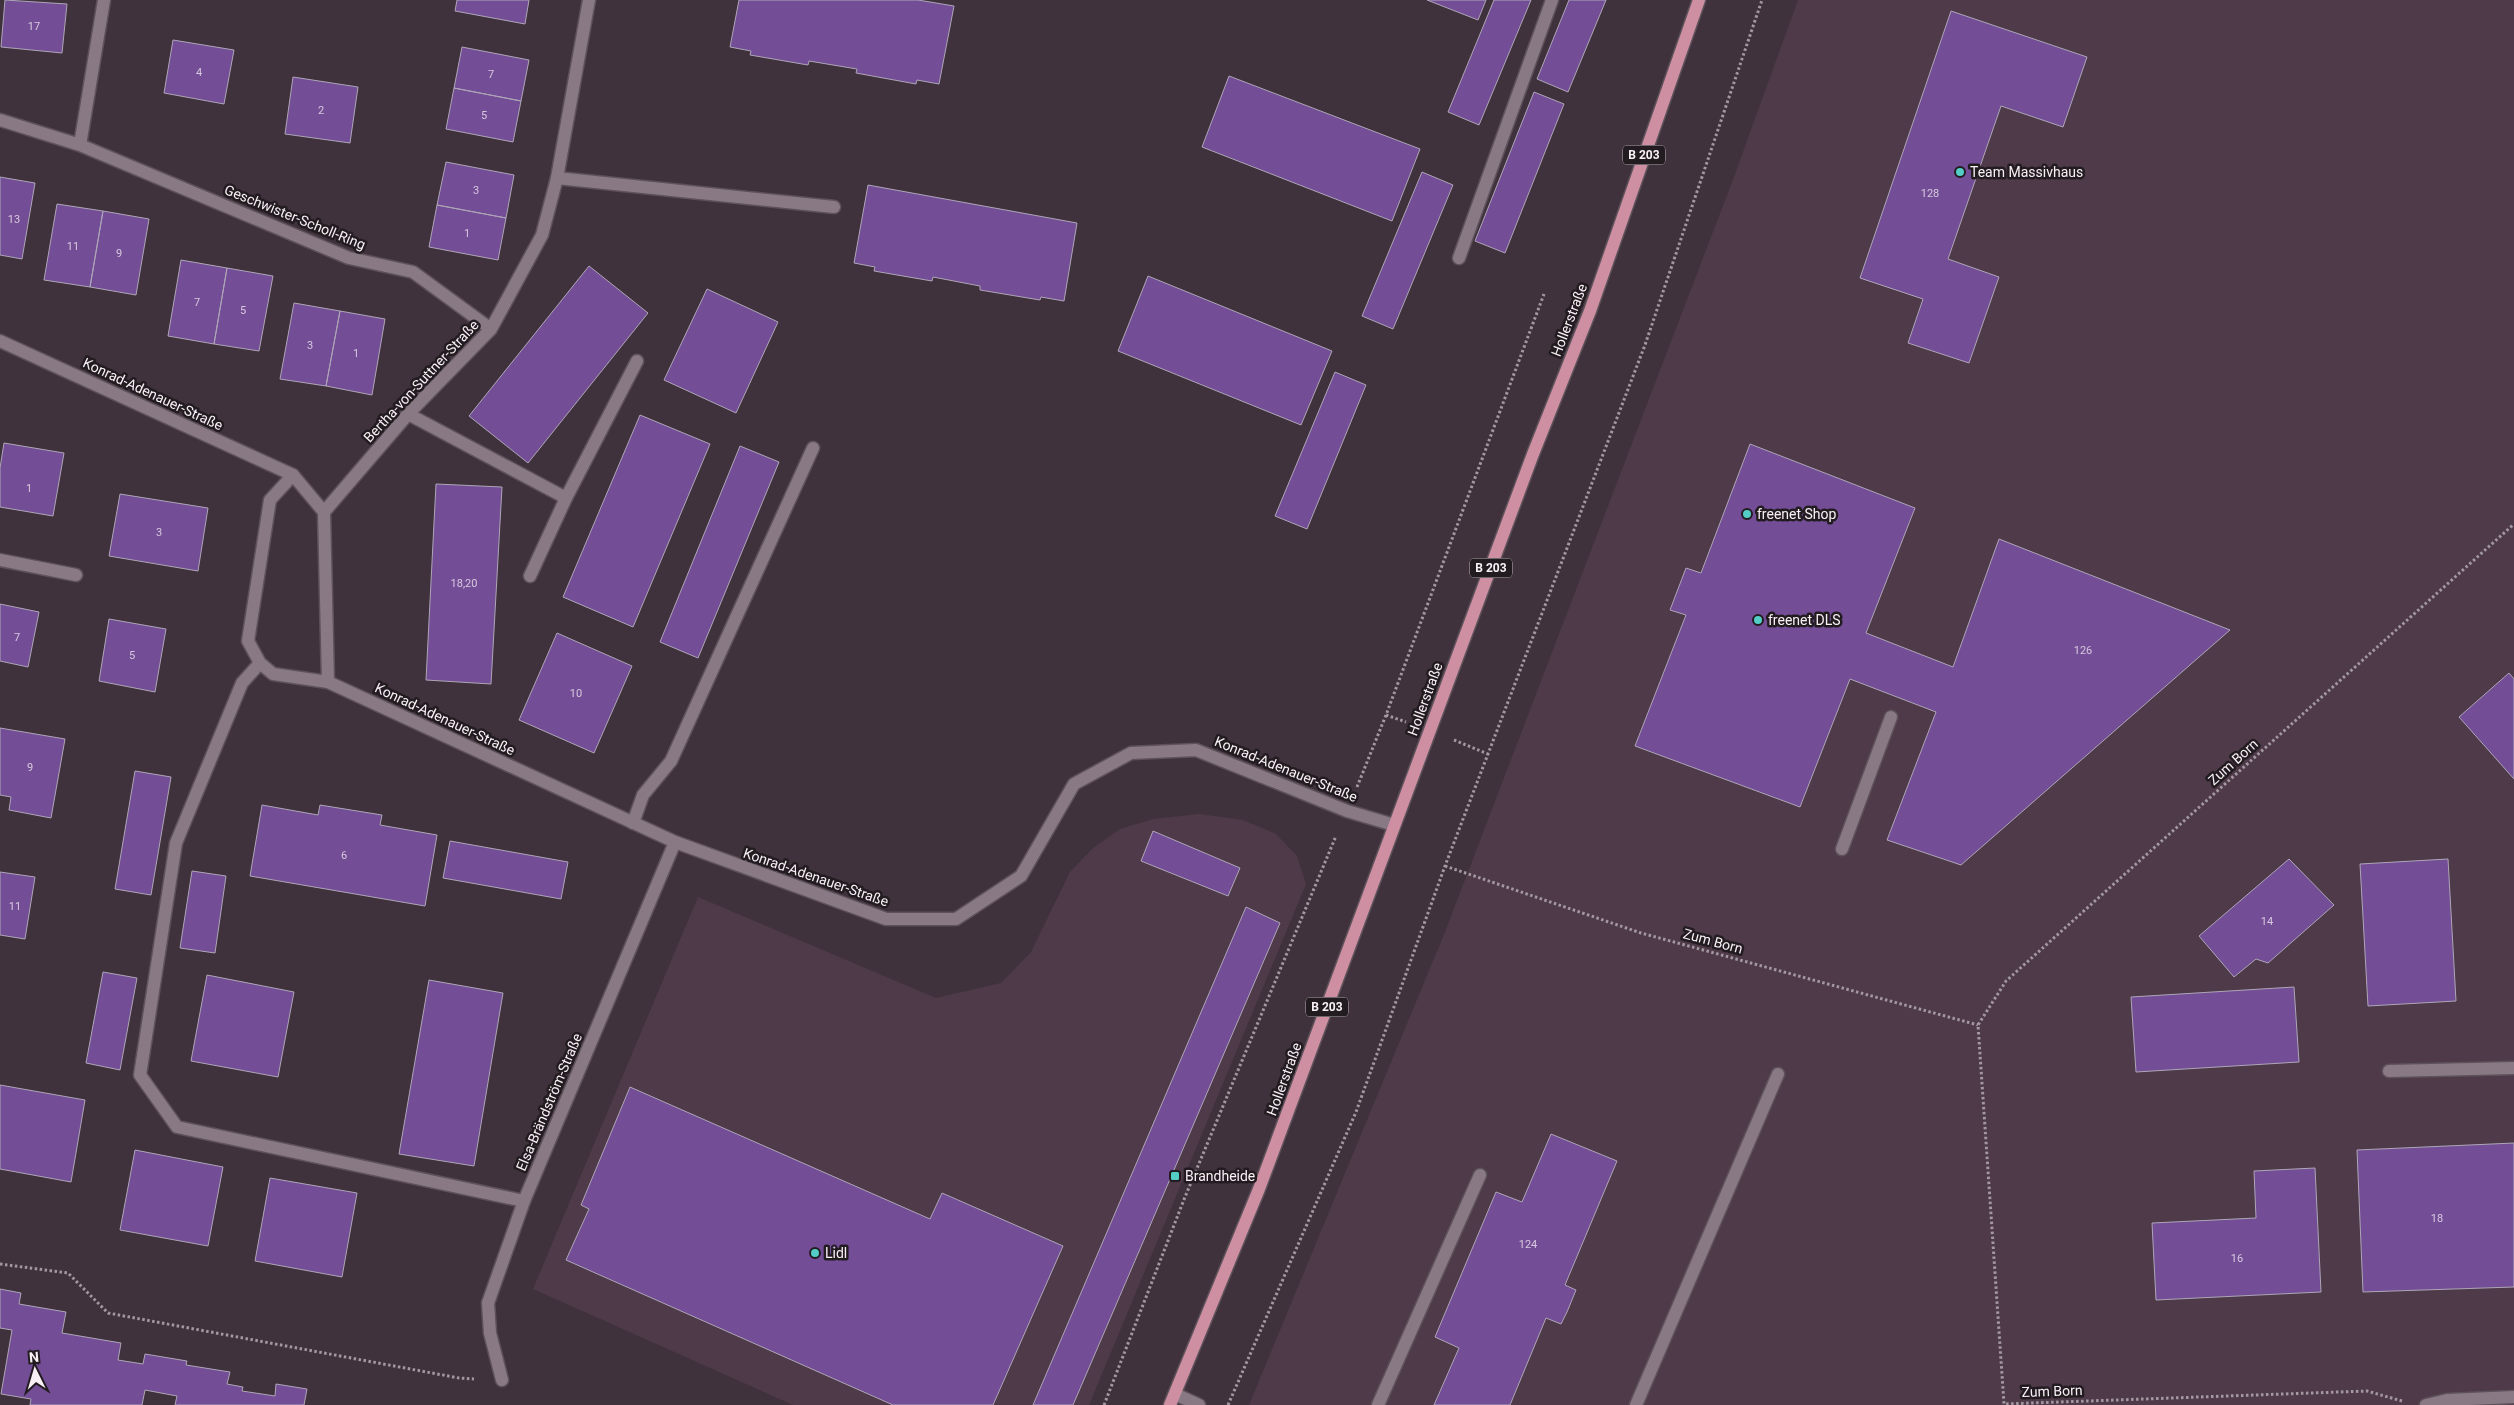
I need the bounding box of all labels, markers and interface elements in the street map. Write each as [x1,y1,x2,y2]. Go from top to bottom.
house number: 17 [28,20,40,33]
house number: 4 [196,66,202,79]
house number: 7 [488,68,494,81]
house number: 2 [318,104,324,117]
house number: 5 [481,109,487,122]
road number: B 203 [1623,146,1665,164]
place label: Team Massivhaus [1970,164,2083,180]
marker: Team Massivhaus [1954,166,1966,178]
street label: Geschwister-Scholl-Ring [222,181,368,253]
house number: 3 [473,184,479,197]
house number: 128 [1921,187,1939,200]
house number: 13 [8,213,20,226]
house number: 1 [464,227,470,240]
house number: 11 [67,240,79,253]
house number: 9 [116,247,122,260]
street label: Hollerstraße [1548,281,1590,359]
house number: 7 [194,296,200,309]
house number: 5 [240,304,246,317]
street label: Bertha-von-Suttner-Straße [360,317,482,445]
house number: 3 [307,339,313,352]
house number: 1 [353,347,359,360]
street label: Konrad-Adenauer-Straße [81,355,225,433]
house number: 1 [26,482,32,495]
place label: freenet Shop [1757,506,1837,522]
marker: freenet Shop [1741,508,1753,520]
house number: 3 [156,526,162,539]
road number: B 203 [1470,558,1512,578]
house number: 18,20 [451,577,477,590]
place label: freenet DLS [1768,612,1841,628]
marker: freenet DLS [1752,614,1764,626]
house number: 7 [14,631,20,644]
house number: 126 [2074,644,2092,657]
house number: 5 [129,649,135,662]
street label: Hollerstraße [1404,660,1446,738]
street label: Konrad-Adenauer-Straße [373,680,517,758]
house number: 10 [570,687,582,700]
street label: Konrad-Adenauer-Straße [1212,733,1360,805]
street label: Zum Born [2205,736,2261,788]
house number: 9 [27,761,33,774]
street label: Konrad-Adenauer-Straße [741,845,891,909]
house number: 6 [341,849,347,862]
house number: 11 [9,900,21,913]
house number: 14 [2261,915,2273,928]
street label: Zum Born [1682,925,1744,957]
road number: B 203 [1306,998,1348,1016]
street label: Elsa-Brändström-Straße [513,1031,585,1173]
street label: Hollerstraße [1263,1040,1305,1118]
place label: Brandheide [1185,1168,1255,1184]
marker: Brandheide [1169,1170,1181,1182]
house number: 18 [2431,1212,2443,1225]
house number: 124 [1519,1238,1537,1251]
place label: Lidl [825,1245,847,1261]
marker: Lidl [809,1247,821,1259]
house number: 16 [2231,1252,2243,1265]
north arrow [10,1345,60,1395]
text: N [28,1349,39,1365]
street label: Zum Born [2021,1382,2083,1400]

